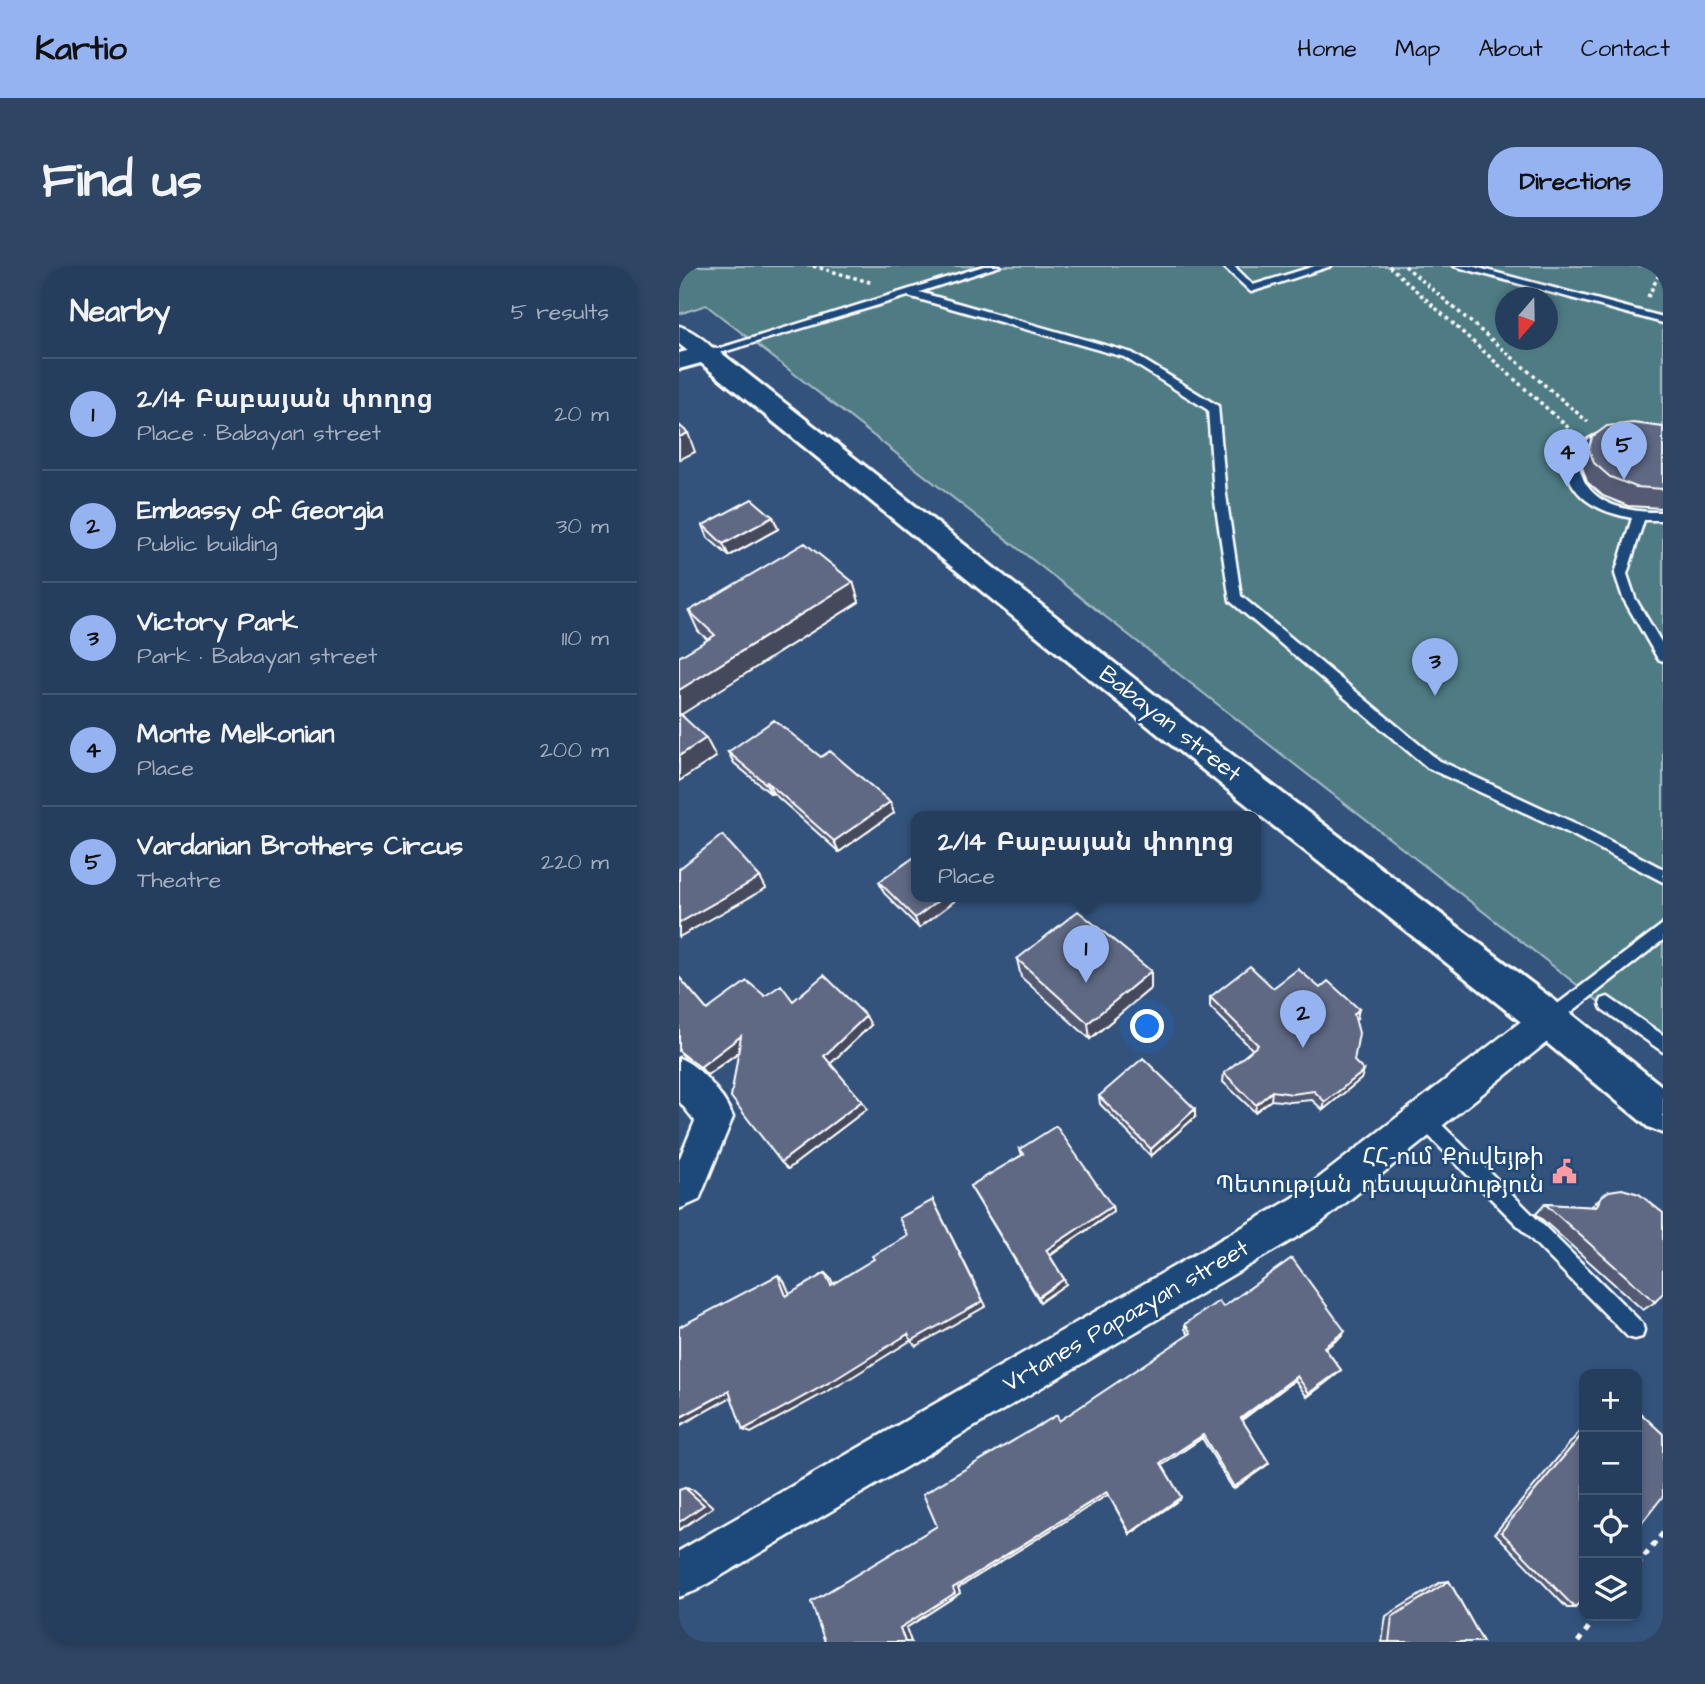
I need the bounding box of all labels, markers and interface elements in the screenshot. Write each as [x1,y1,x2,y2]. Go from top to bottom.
text: Kartio [35,26,127,72]
text: Home [1297,32,1357,66]
text: Map [1395,32,1440,66]
text: About [1478,32,1543,66]
text: Contact [1581,32,1670,66]
button: Directions [1488,147,1663,217]
text: Find us [42,148,202,216]
north arrow [1495,287,1558,350]
text: Nearby [70,291,170,333]
text: 5 results [511,296,609,328]
text: 2/14 Բաբայան փողոց [137,381,433,417]
text: 1 [92,398,94,430]
text: 20 m [554,398,609,430]
text: Place · Babayan street [137,417,381,449]
pin: 5 [1601,422,1647,480]
pin: 4 [1544,429,1590,487]
text: Embassy of Georgia [137,492,383,528]
text: 2 [86,510,100,542]
text: 30 m [556,510,609,542]
text: Public building [137,528,277,560]
text: Victory Park [137,604,298,640]
text: 3 [87,622,99,654]
text: 110 m [561,622,609,654]
pin: 3 [1412,638,1458,696]
text: Park · Babayan street [137,640,377,672]
street label: Babayan street [1091,657,1249,792]
text: Monte Melkonian [137,716,335,752]
text: 4 [85,734,101,766]
text: 200 m [540,734,609,766]
text: Place [137,752,194,784]
popup [911,811,1261,902]
text: 2/14 Բաբայան փողոց [938,824,1234,860]
text: Vardanian Brothers Circus [137,828,463,864]
text: 5 [85,846,101,878]
text: 220 m [541,846,609,878]
text: Place [938,860,995,892]
text: Theatre [137,864,221,896]
pin: 1 [1063,925,1109,983]
pin: 2 [1280,990,1326,1048]
your location [1130,1009,1164,1043]
place label: ՀՀ-ում Քուվեյթի Պետության դեսպանություն [1215,1140,1544,1202]
public building icon: ՀՀ-ում Քուվեյթի Պետության դեսպանություն [1550,1157,1578,1185]
street label: Vrtanes Papazyan street [996,1231,1256,1401]
map controls [1579,1369,1642,1621]
button: + [1579,1369,1642,1432]
button: − [1579,1432,1642,1495]
button: locate [1579,1495,1642,1558]
button: layers [1579,1558,1642,1621]

